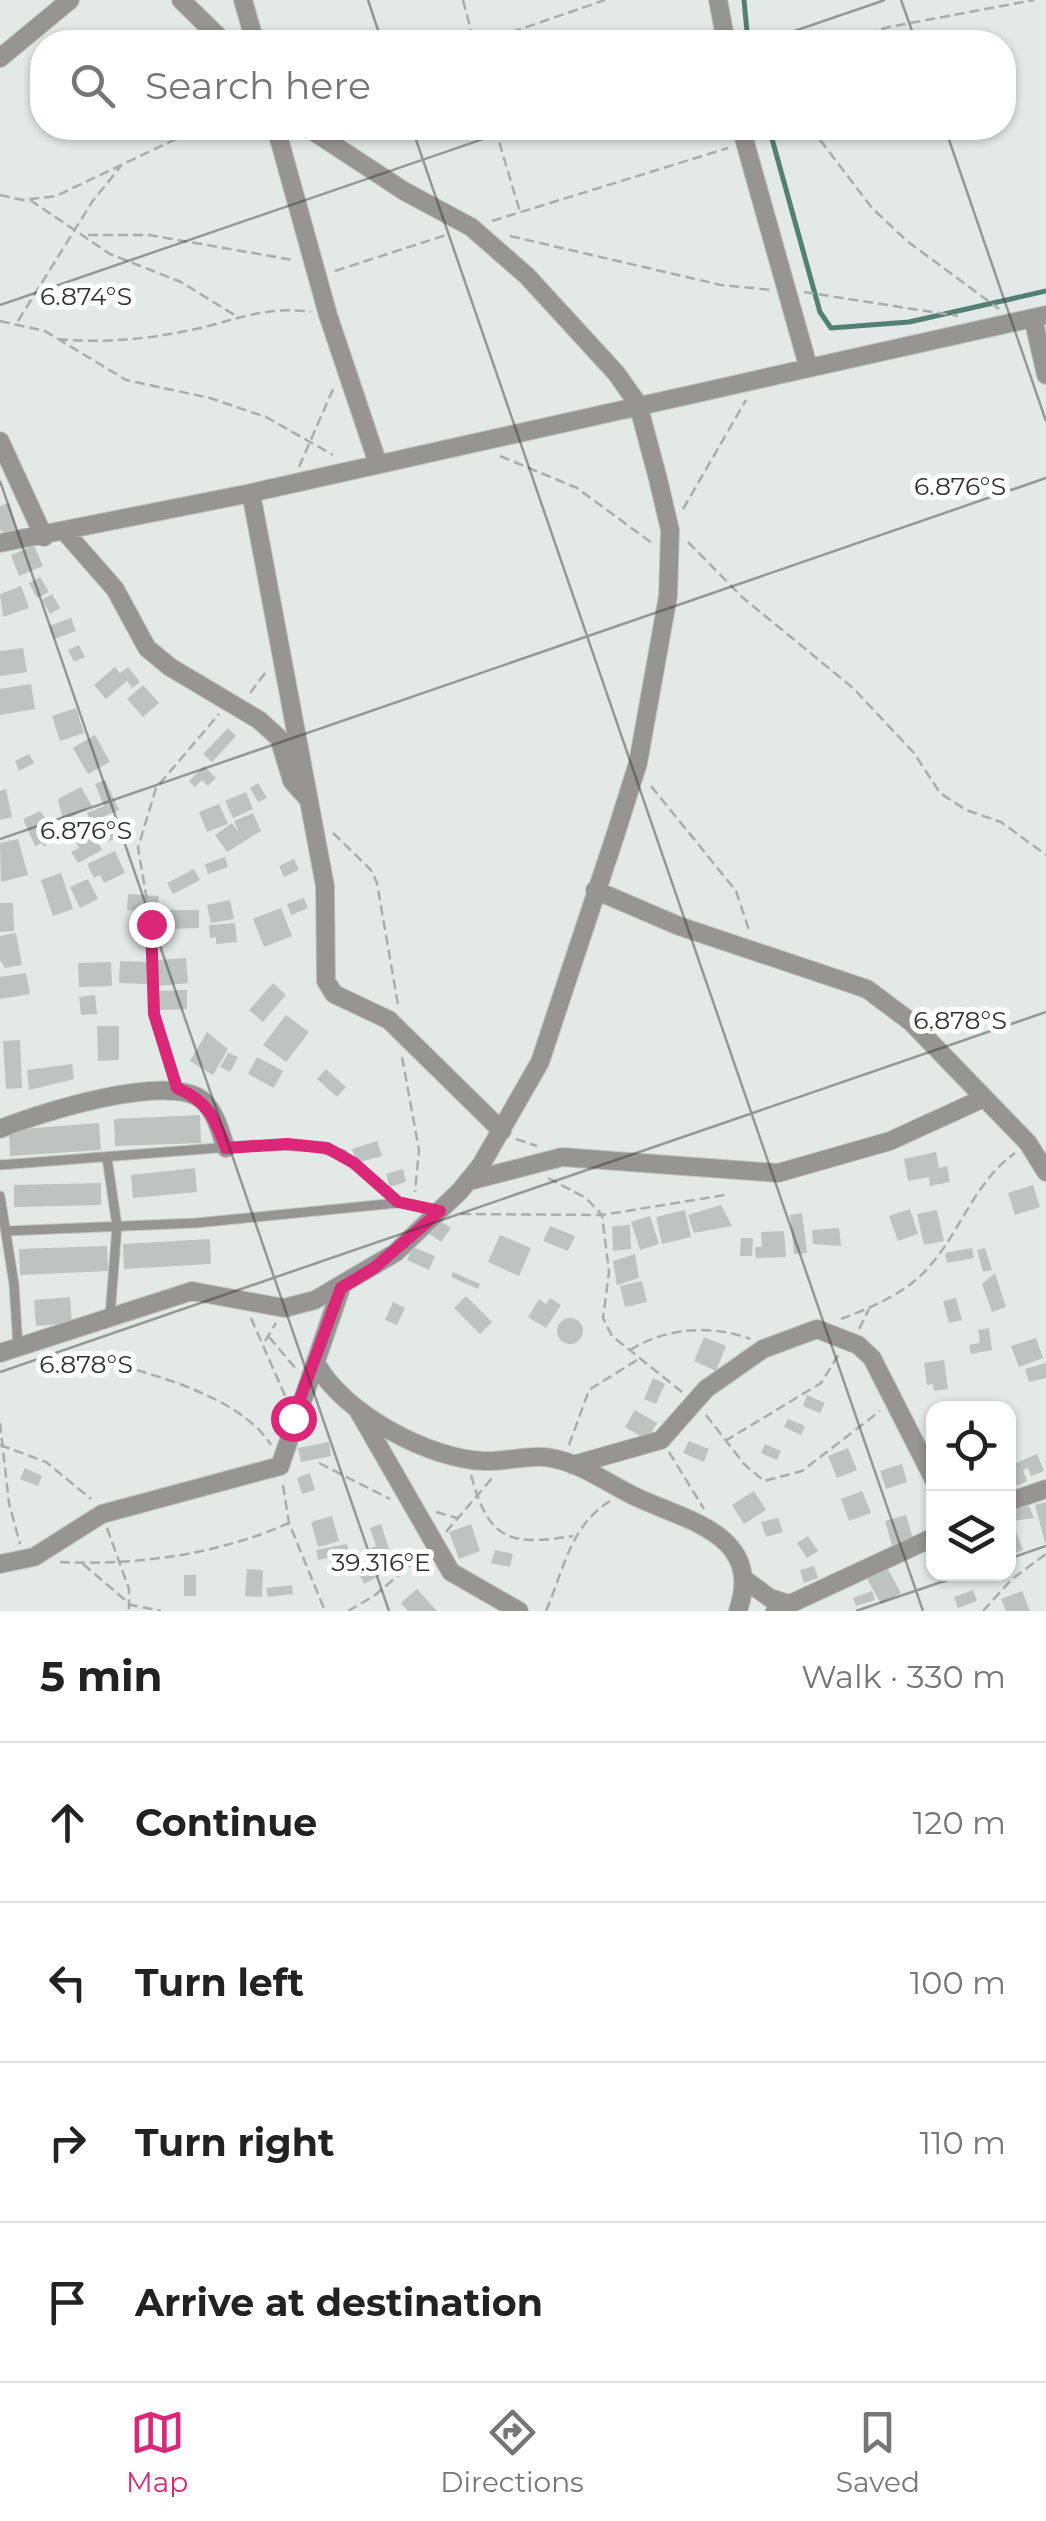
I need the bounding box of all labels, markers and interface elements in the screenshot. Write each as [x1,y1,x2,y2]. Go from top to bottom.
search box [30,30,1016,140]
icon: search [65,58,120,113]
text: Search here [145,62,371,109]
text: 6.874°S [40,281,132,311]
text: 6.876°S [914,471,1006,501]
text: 6.876°S [40,815,132,845]
route end [129,902,175,948]
text: 6.878°S [913,1005,1007,1035]
text: 6.878°S [39,1349,133,1379]
route start [271,1396,317,1442]
map controls [926,1401,1016,1581]
button: locate [926,1401,1016,1491]
button: layers [926,1491,1016,1581]
text: 39.316°E [331,1547,431,1577]
text: 5 min [40,1650,163,1702]
text: Walk · 330 m [801,1657,1006,1696]
icon: ahead [40,1795,95,1850]
text: Continue [135,1799,317,1846]
text: 120 m [913,1803,1006,1842]
icon: left [40,1955,95,2010]
text: Turn left [135,1959,304,2006]
text: 100 m [910,1963,1006,2002]
icon: right [40,2115,95,2170]
text: Turn right [135,2119,334,2166]
text: 110 m [919,2123,1006,2162]
icon: arrive [40,2275,95,2330]
text: Arrive at destination [135,2279,543,2326]
tab: Map [126,2405,188,2499]
tab: Directions [440,2405,584,2499]
tab: Saved [836,2405,920,2499]

